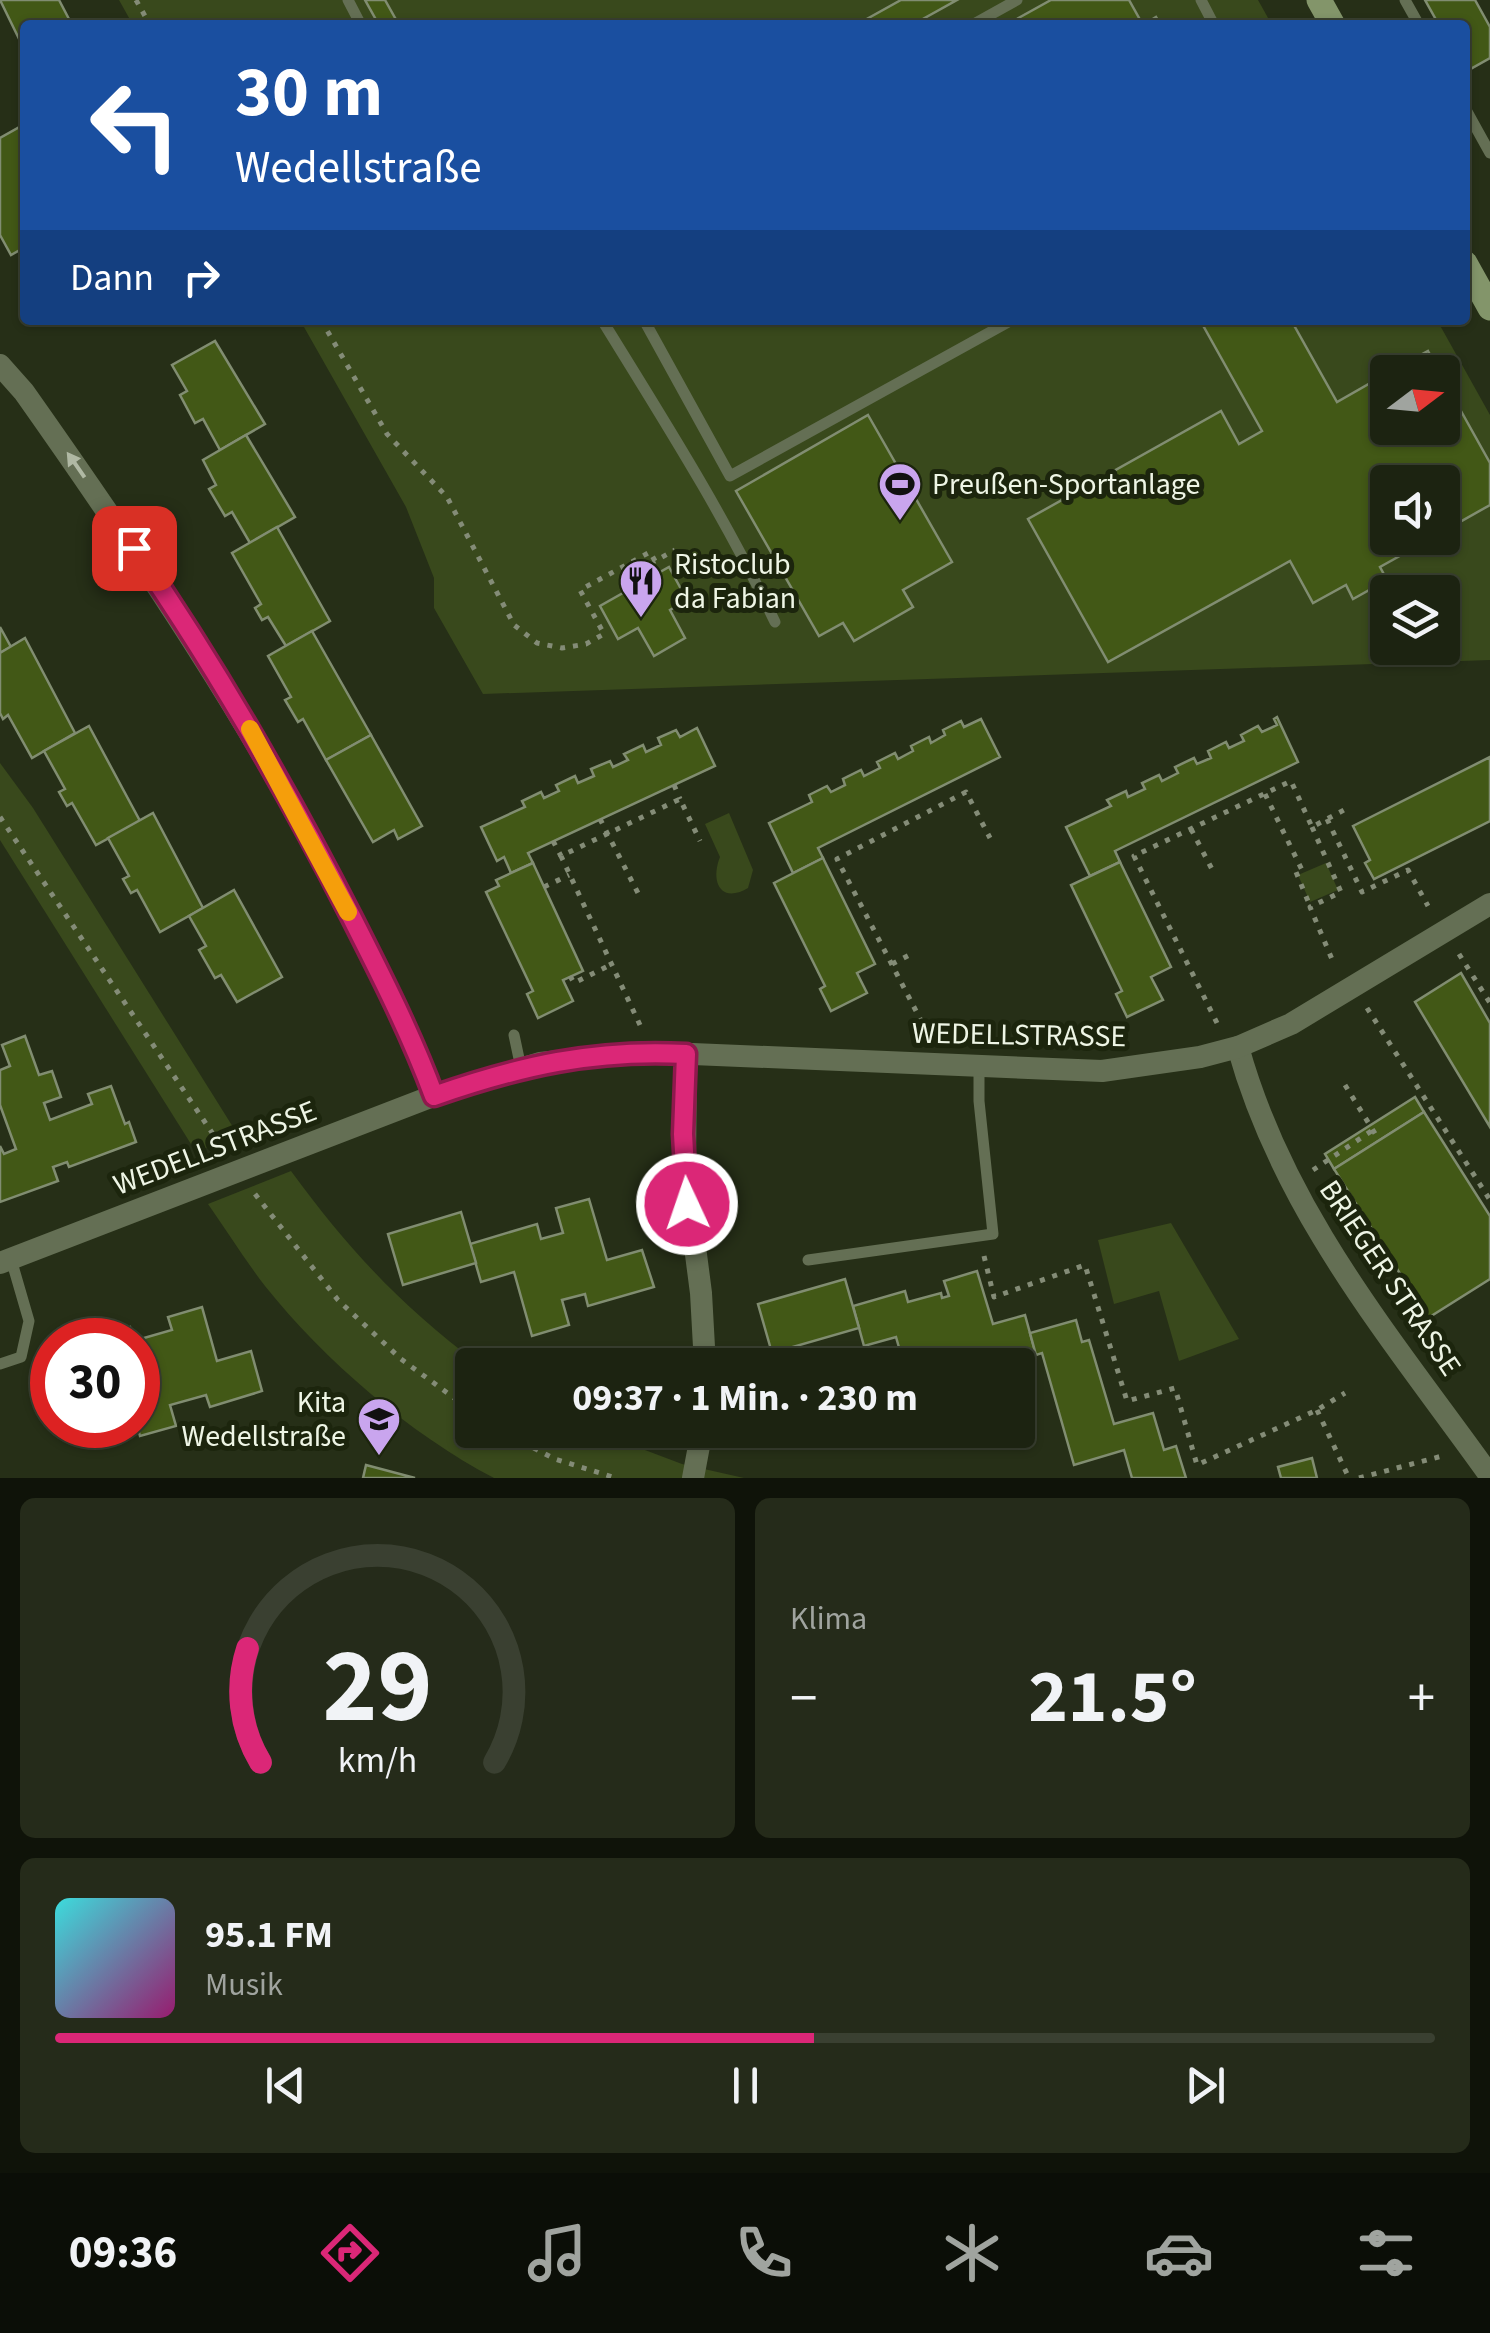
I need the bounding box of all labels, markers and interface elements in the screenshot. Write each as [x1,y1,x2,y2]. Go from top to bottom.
text: 30 m [235,43,383,143]
icon: left [70,60,200,190]
text: Wedellstraße [235,136,482,200]
icon: right [174,250,229,305]
text: Dann [70,251,154,305]
north arrow [1370,355,1460,445]
map controls [1370,355,1460,665]
one-way arrow [67,452,86,478]
sports icon: Preußen-Sportanlage [877,461,923,522]
place label: Preußen-Sportanlage [932,463,1200,506]
button: sound [1370,465,1460,555]
pin [92,506,177,591]
icon: arrive [107,521,162,576]
place label: Ristoclub da Fabian [674,543,796,620]
restaurant icon: Ristoclub da Fabian [618,558,664,619]
button: layers [1370,575,1460,665]
street label: WEDELLSTRASSE [911,1012,1127,1058]
street label: WEDELLSTRASSE [107,1090,323,1206]
position arrow [635,1152,739,1256]
street label: BRIEGER STRASSE [1308,1171,1472,1385]
speed limit sign: 30 [30,1318,160,1448]
text: 09:37 · 1 Min. · 230 m [572,1371,918,1425]
place label: Kita Wedellstraße [182,1381,346,1458]
school or university icon: Kita Wedellstraße [356,1396,402,1457]
text: Klima [790,1596,867,1642]
text: 29 [323,1614,432,1762]
text: 21.5° [1028,1644,1197,1751]
text: − [790,1660,817,1738]
text: + [1408,1660,1435,1738]
text: km/h [338,1735,417,1786]
text: 95.1 FM [205,1908,333,1962]
text: Musik [205,1962,283,2008]
icon: previous [258,2058,313,2113]
icon: pause [718,2058,773,2113]
icon: next [1178,2058,1233,2113]
icon: directions [315,2218,385,2288]
icon: music [522,2218,592,2288]
icon: phone [729,2218,799,2288]
icon: climate [937,2218,1007,2288]
icon: car [1144,2218,1214,2288]
icon: filters [1351,2218,1421,2288]
text: 09:36 [69,2221,177,2285]

